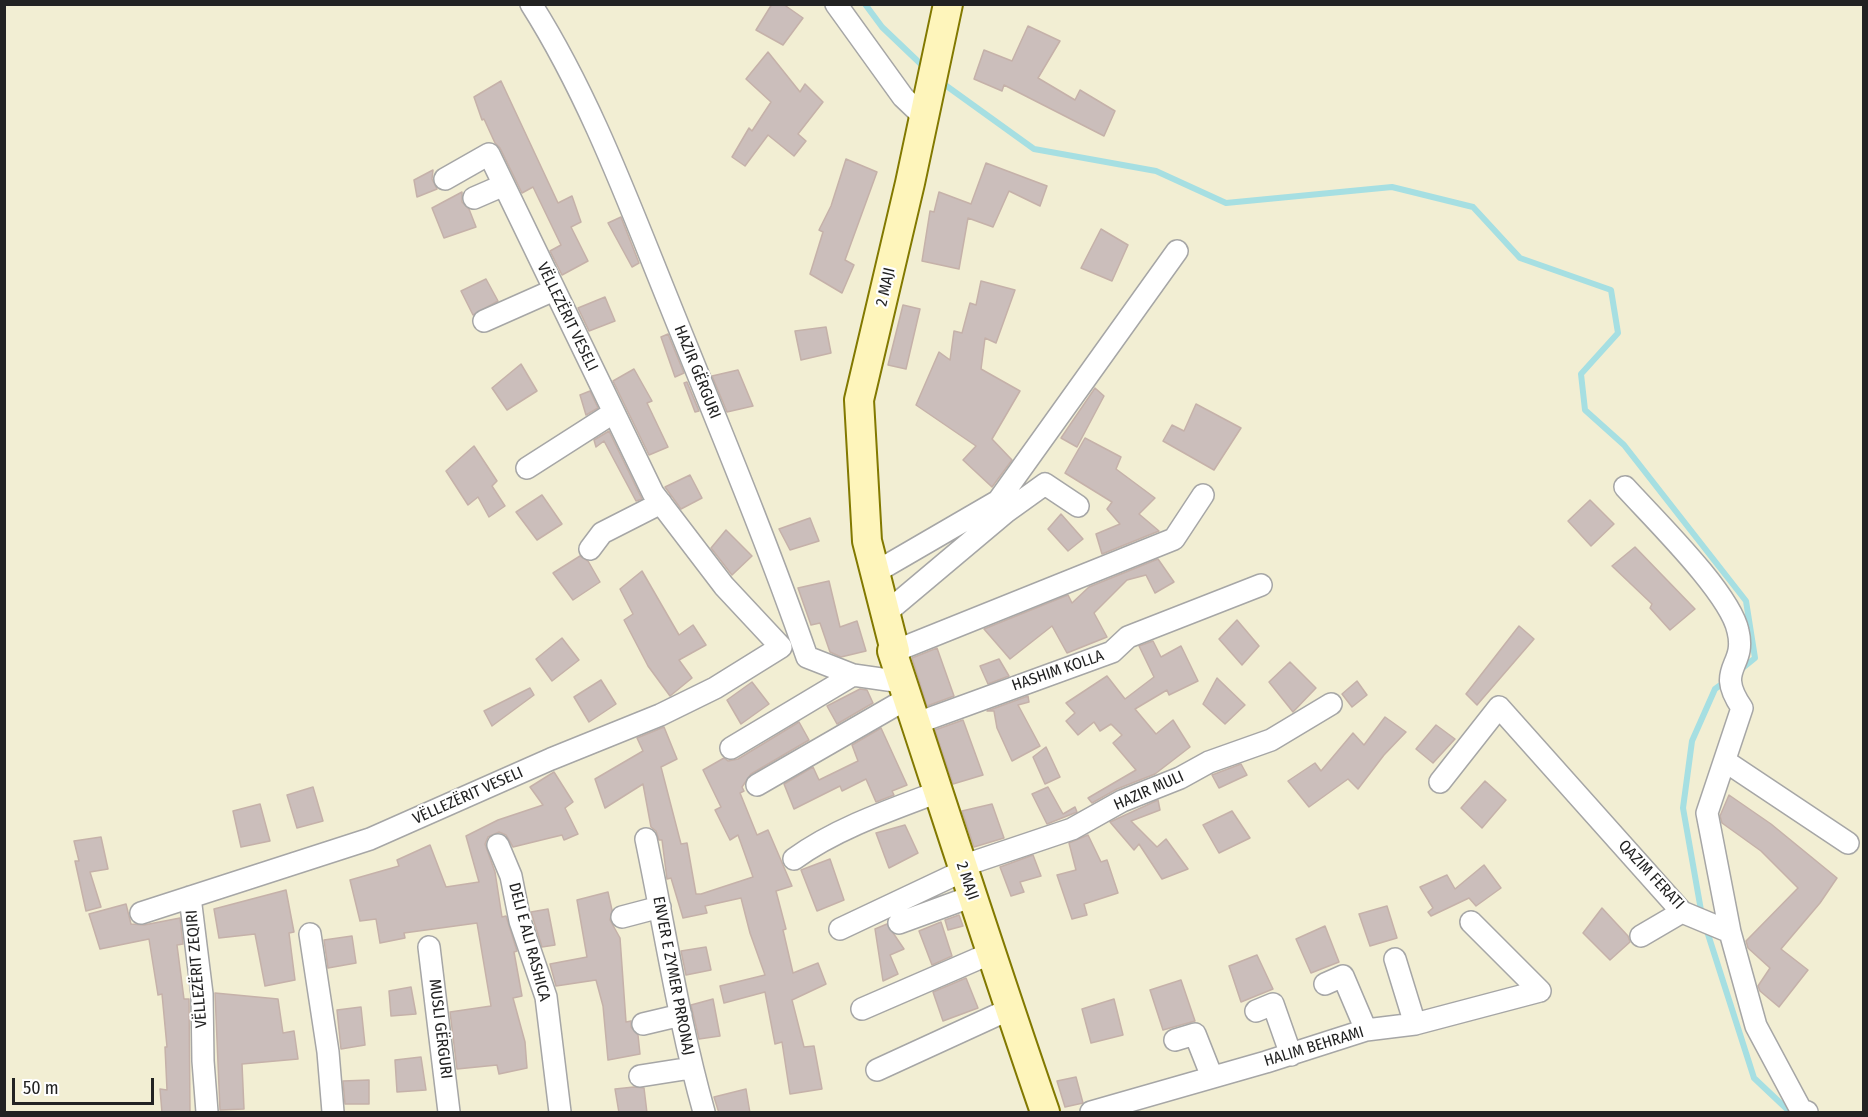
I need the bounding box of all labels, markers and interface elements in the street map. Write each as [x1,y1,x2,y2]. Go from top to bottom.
street label: VËLLEZËRIT VESELI [532,260,602,374]
street label: 2 MAJI [872,266,900,308]
street label: HAZIR GËRGURI [670,322,724,422]
street label: HASHIM KOLLA [1010,646,1106,696]
street label: VËLLEZËRIT VESELI [410,763,526,829]
street label: HAZIR MULI [1111,767,1187,815]
street label: QAZIM FERATI [1614,836,1688,914]
street label: 2 MAJI [952,859,982,903]
street label: DELI E ALI RASHICA [504,881,554,1003]
street label: ENVER E ZYMER PRRONAJ [648,895,698,1057]
street label: VËLLEZËRIT ZEQIRI [182,909,212,1029]
street label: MUSLI GËRGURI [424,978,456,1080]
street label: HALIM BEHRAMI [1262,1023,1366,1071]
scale bar [15,1066,158,1104]
text: 50 m [23,1077,59,1099]

